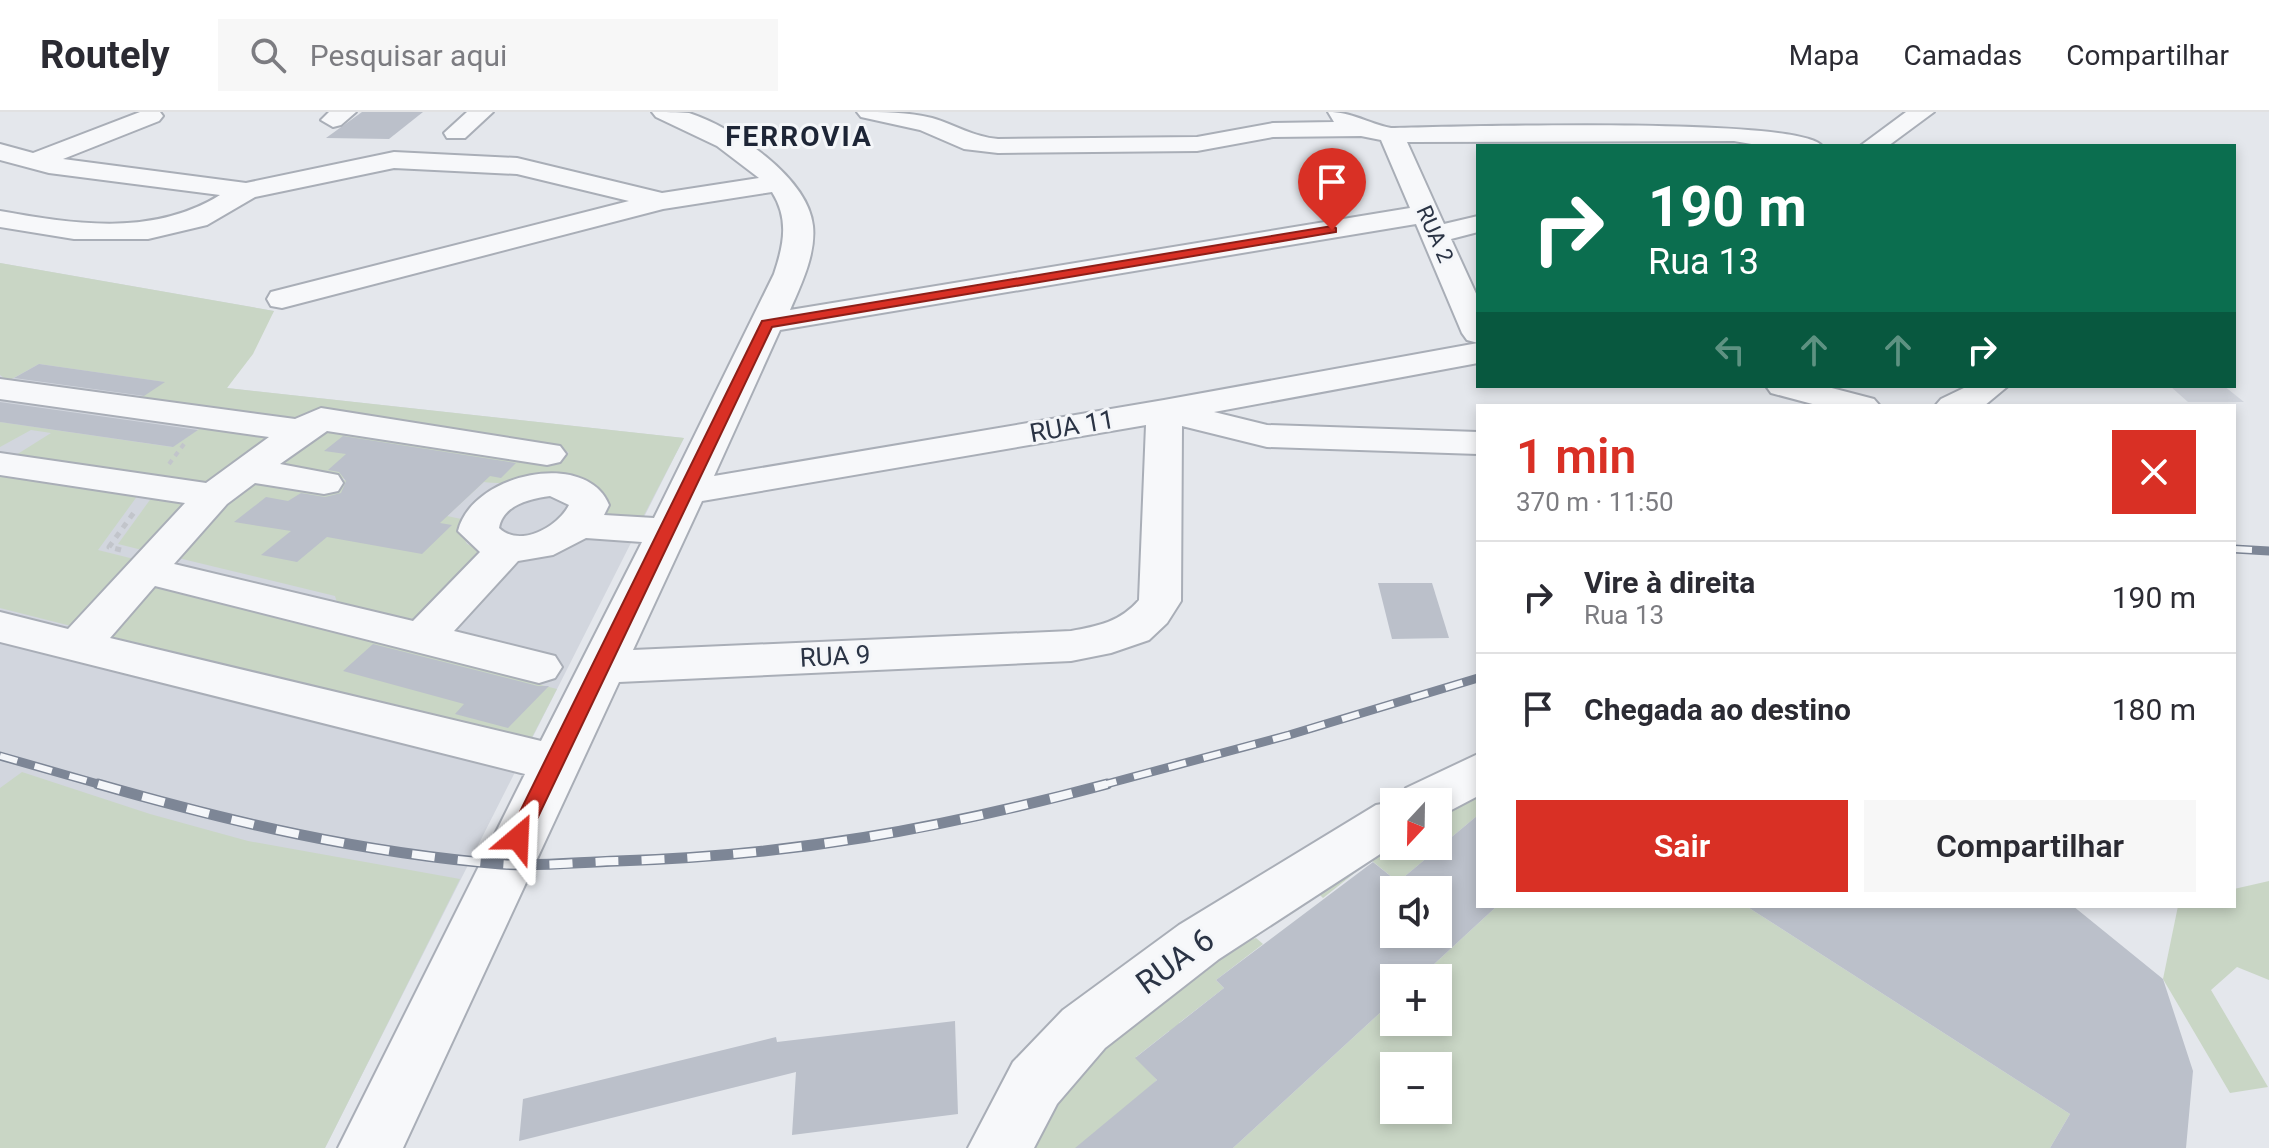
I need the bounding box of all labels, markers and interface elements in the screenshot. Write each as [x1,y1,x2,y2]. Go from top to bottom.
search box [218,19,778,91]
text: Routely [40,33,170,77]
icon: search [246,33,290,77]
text: Pesquisar aqui [310,38,507,73]
text: Mapa [1789,39,1859,72]
text: Camadas [1903,39,2022,72]
text: Compartilhar [2066,39,2229,72]
district label: FERROVIA [725,120,873,153]
pin [1298,148,1366,230]
icon: arrive [1310,160,1354,204]
text: 190 m [1648,174,1807,240]
icon: right [1516,176,1620,280]
street label: RUA 2 [1411,202,1459,266]
text: Rua 13 [1648,241,1759,283]
icon: left [1708,328,1752,372]
icon: ahead [1792,328,1836,372]
icon: ahead [1876,328,1920,372]
icon: right [1960,328,2004,372]
street label: RUA 11 [1027,404,1117,448]
text: 1 min [1516,428,1636,485]
button: close [2112,430,2196,514]
text: 370 m · 11:50 [1516,487,1674,517]
text: Vire à direita [1584,565,1755,600]
icon: right [1516,575,1560,619]
text: 190 m [2112,580,2196,615]
text: Rua 13 [1584,600,1664,630]
street label: RUA 9 [799,639,871,673]
icon: arrive [1516,687,1560,731]
text: Chegada ao destino [1584,692,1851,727]
text: 180 m [2112,692,2196,727]
north arrow [1380,788,1452,860]
map controls [1380,788,1452,1124]
position arrow [476,796,560,880]
button: Sair [1516,800,1848,892]
button: Compartilhar [1864,800,2196,892]
button: sound [1380,876,1452,948]
street label: RUA 6 [1129,920,1221,1002]
button: + [1380,964,1452,1036]
button: − [1380,1052,1452,1124]

